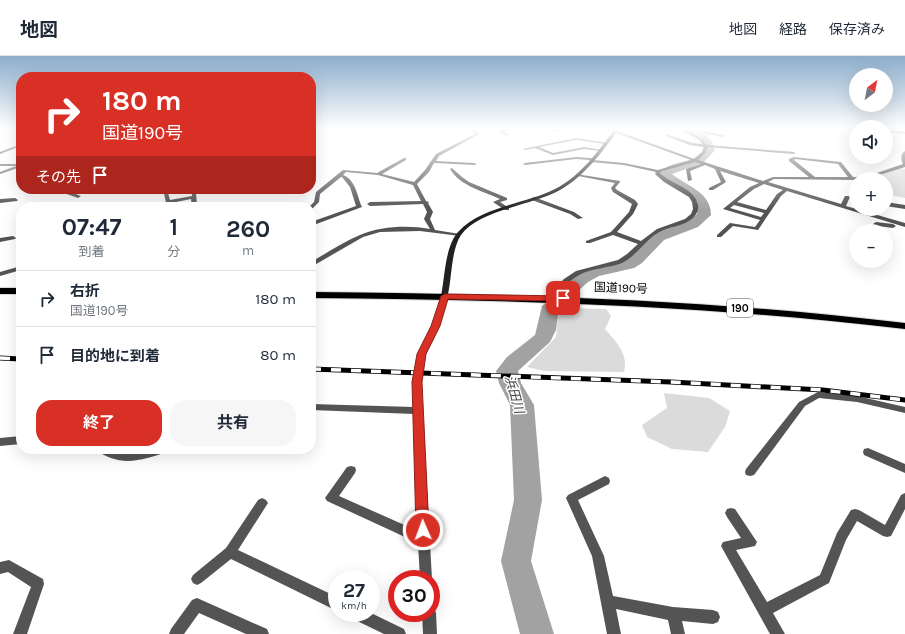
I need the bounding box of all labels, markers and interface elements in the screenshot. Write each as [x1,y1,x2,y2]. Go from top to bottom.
text: 地図 [20,19,58,41]
text: 地図 [729,21,757,38]
text: 経路 [779,21,807,38]
text: 保存済み [829,21,885,38]
north arrow [849,68,893,112]
map controls [849,68,893,268]
text: 180 m [102,84,181,117]
icon: right [36,88,88,140]
button: sound [849,120,893,164]
text: 国道190号 [102,122,183,144]
icon: arrive [89,164,111,186]
text: その先 [36,168,81,186]
button: + [849,172,893,216]
text: 07:47 [62,213,122,241]
text: 1 [169,213,178,241]
text: 260 [226,215,270,243]
button: − [849,224,893,268]
text: m [242,243,254,258]
text: 到着 [79,244,105,259]
text: 分 [167,244,180,259]
street label: 国道190号 [594,280,648,296]
pin [546,281,580,315]
text: 右折 [70,282,100,300]
icon: arrive [552,287,574,309]
icon: right [36,288,58,310]
text: 180 m [255,290,296,308]
road number: 190 [727,299,753,317]
text: 国道190号 [70,303,129,318]
icon: arrive [36,344,58,366]
text: 80 m [260,346,296,364]
text: 目的地に到着 [70,347,160,365]
water label: 浜田川 [502,373,528,417]
button: 終了 [36,400,162,446]
button: 共有 [170,400,296,446]
position arrow [402,509,444,551]
speed limit sign: 30 [388,570,440,622]
text: 27 [343,579,365,602]
text: km/h [341,600,367,612]

